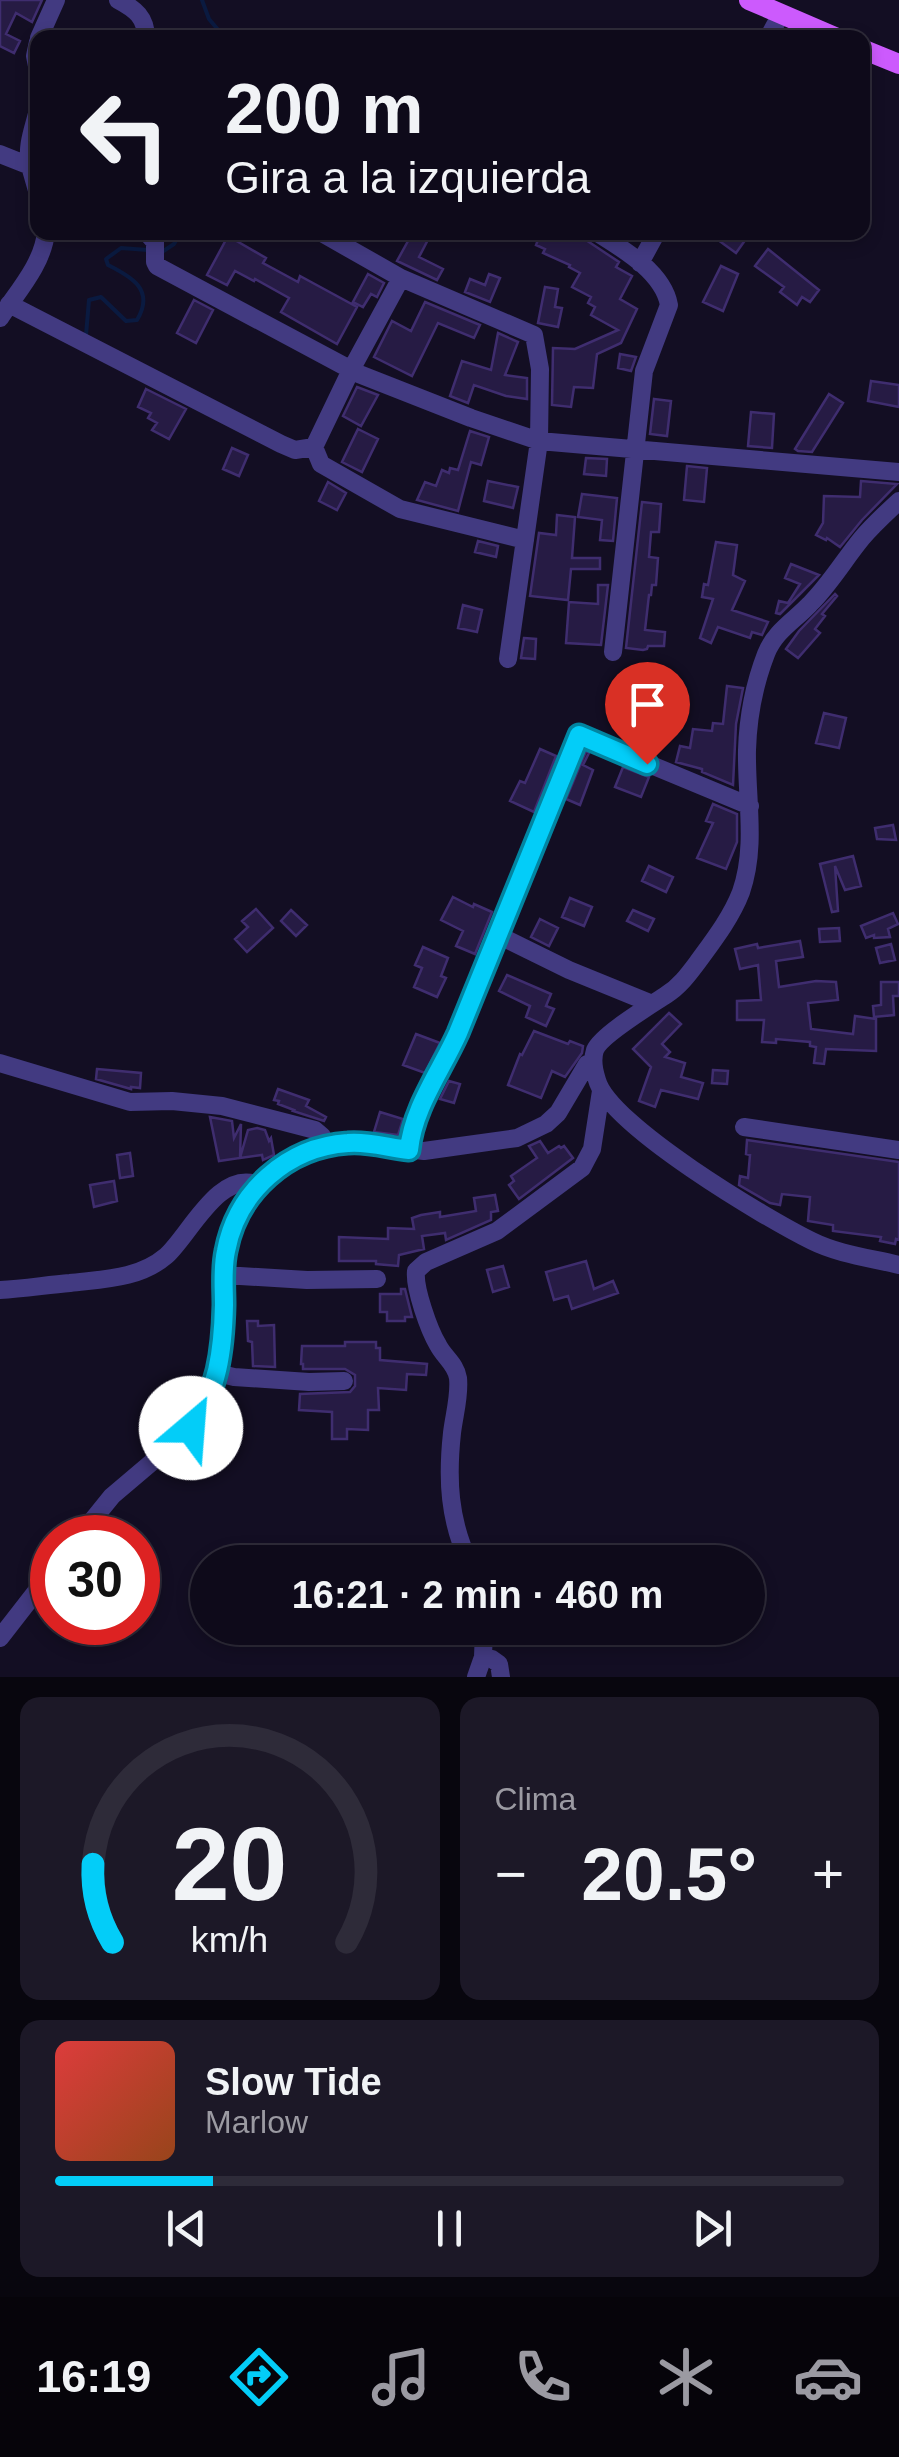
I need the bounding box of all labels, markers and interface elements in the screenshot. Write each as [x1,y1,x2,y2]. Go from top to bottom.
icon: left [60,70,190,200]
text: 200 m [225,70,423,148]
text: Gira a la izquierda [225,152,590,203]
pin [605,662,690,765]
icon: arrive [620,677,675,732]
position arrow [139,1376,243,1480]
speed limit sign: 30 [30,1515,160,1645]
text: 16:21 · 2 min · 460 m [292,1574,663,1616]
text: Clima [495,1781,576,1817]
text: 20 [172,1806,288,1922]
text: 20.5° [581,1832,757,1916]
text: − [495,1843,527,1905]
text: + [812,1843,844,1905]
text: km/h [191,1920,268,1960]
text: Slow Tide [205,2061,382,2103]
text: Marlow [205,2104,308,2140]
icon: previous [159,2201,214,2256]
icon: pause [422,2201,477,2256]
icon: next [685,2201,740,2256]
icon: directions [224,2342,294,2412]
icon: music [366,2342,436,2412]
icon: phone [508,2342,578,2412]
icon: climate [651,2342,721,2412]
icon: car [793,2342,863,2412]
text: 16:19 [36,2351,151,2402]

